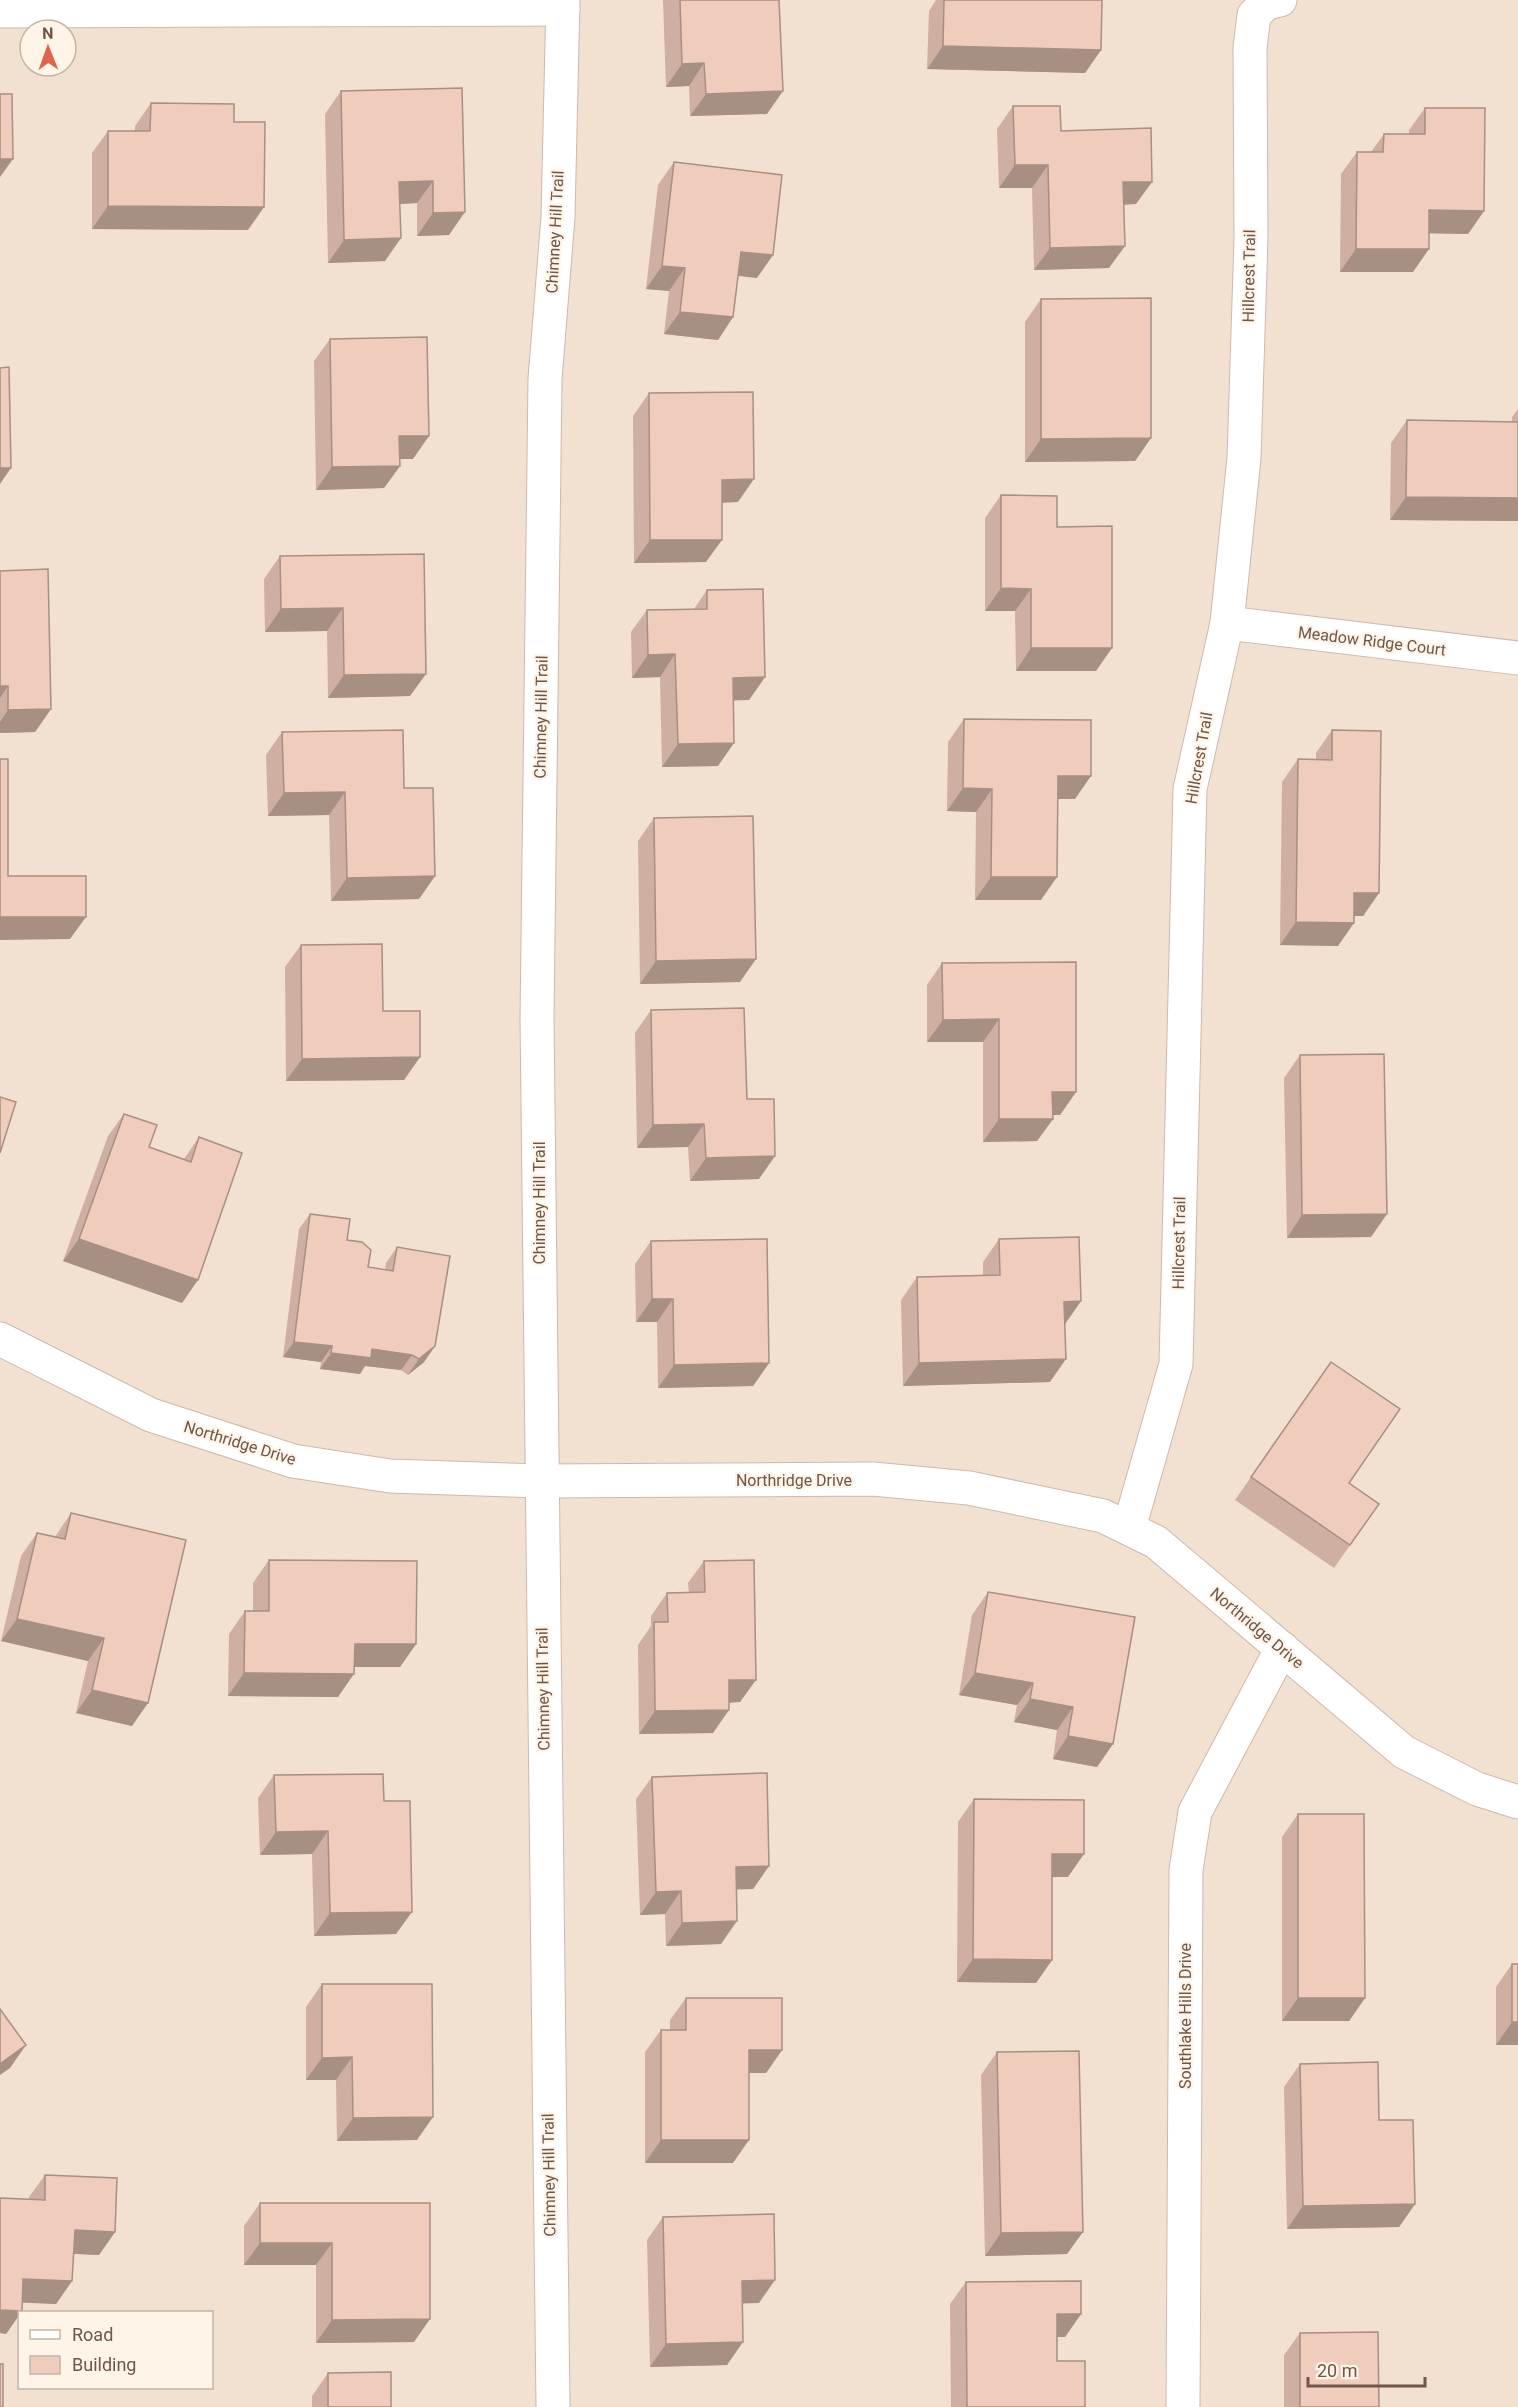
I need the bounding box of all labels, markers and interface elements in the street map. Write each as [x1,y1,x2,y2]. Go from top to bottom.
north arrow [18,18,78,78]
text: N [42,24,54,43]
street label: Chimney Hill Trail [542,170,568,294]
street label: Hillcrest Trail [1239,229,1259,323]
street label: Meadow Ridge Court [1297,622,1447,660]
street label: Chimney Hill Trail [530,655,552,779]
street label: Hillcrest Trail [1182,711,1216,805]
street label: Chimney Hill Trail [530,1141,549,1265]
street label: Hillcrest Trail [1169,1196,1189,1290]
street label: Northridge Drive [182,1417,298,1469]
street label: Northridge Drive [736,1471,852,1490]
street label: Northridge Drive [1206,1583,1308,1673]
street label: Chimney Hill Trail [532,1627,554,1751]
street label: Southlake Hills Drive [1176,1943,1195,2089]
street label: Chimney Hill Trail [538,2113,560,2237]
legend [18,2311,213,2389]
text: Road [72,2324,113,2345]
scale bar [1308,2350,1425,2388]
text: Building [72,2354,136,2375]
text: 20 m [1317,2360,1357,2381]

